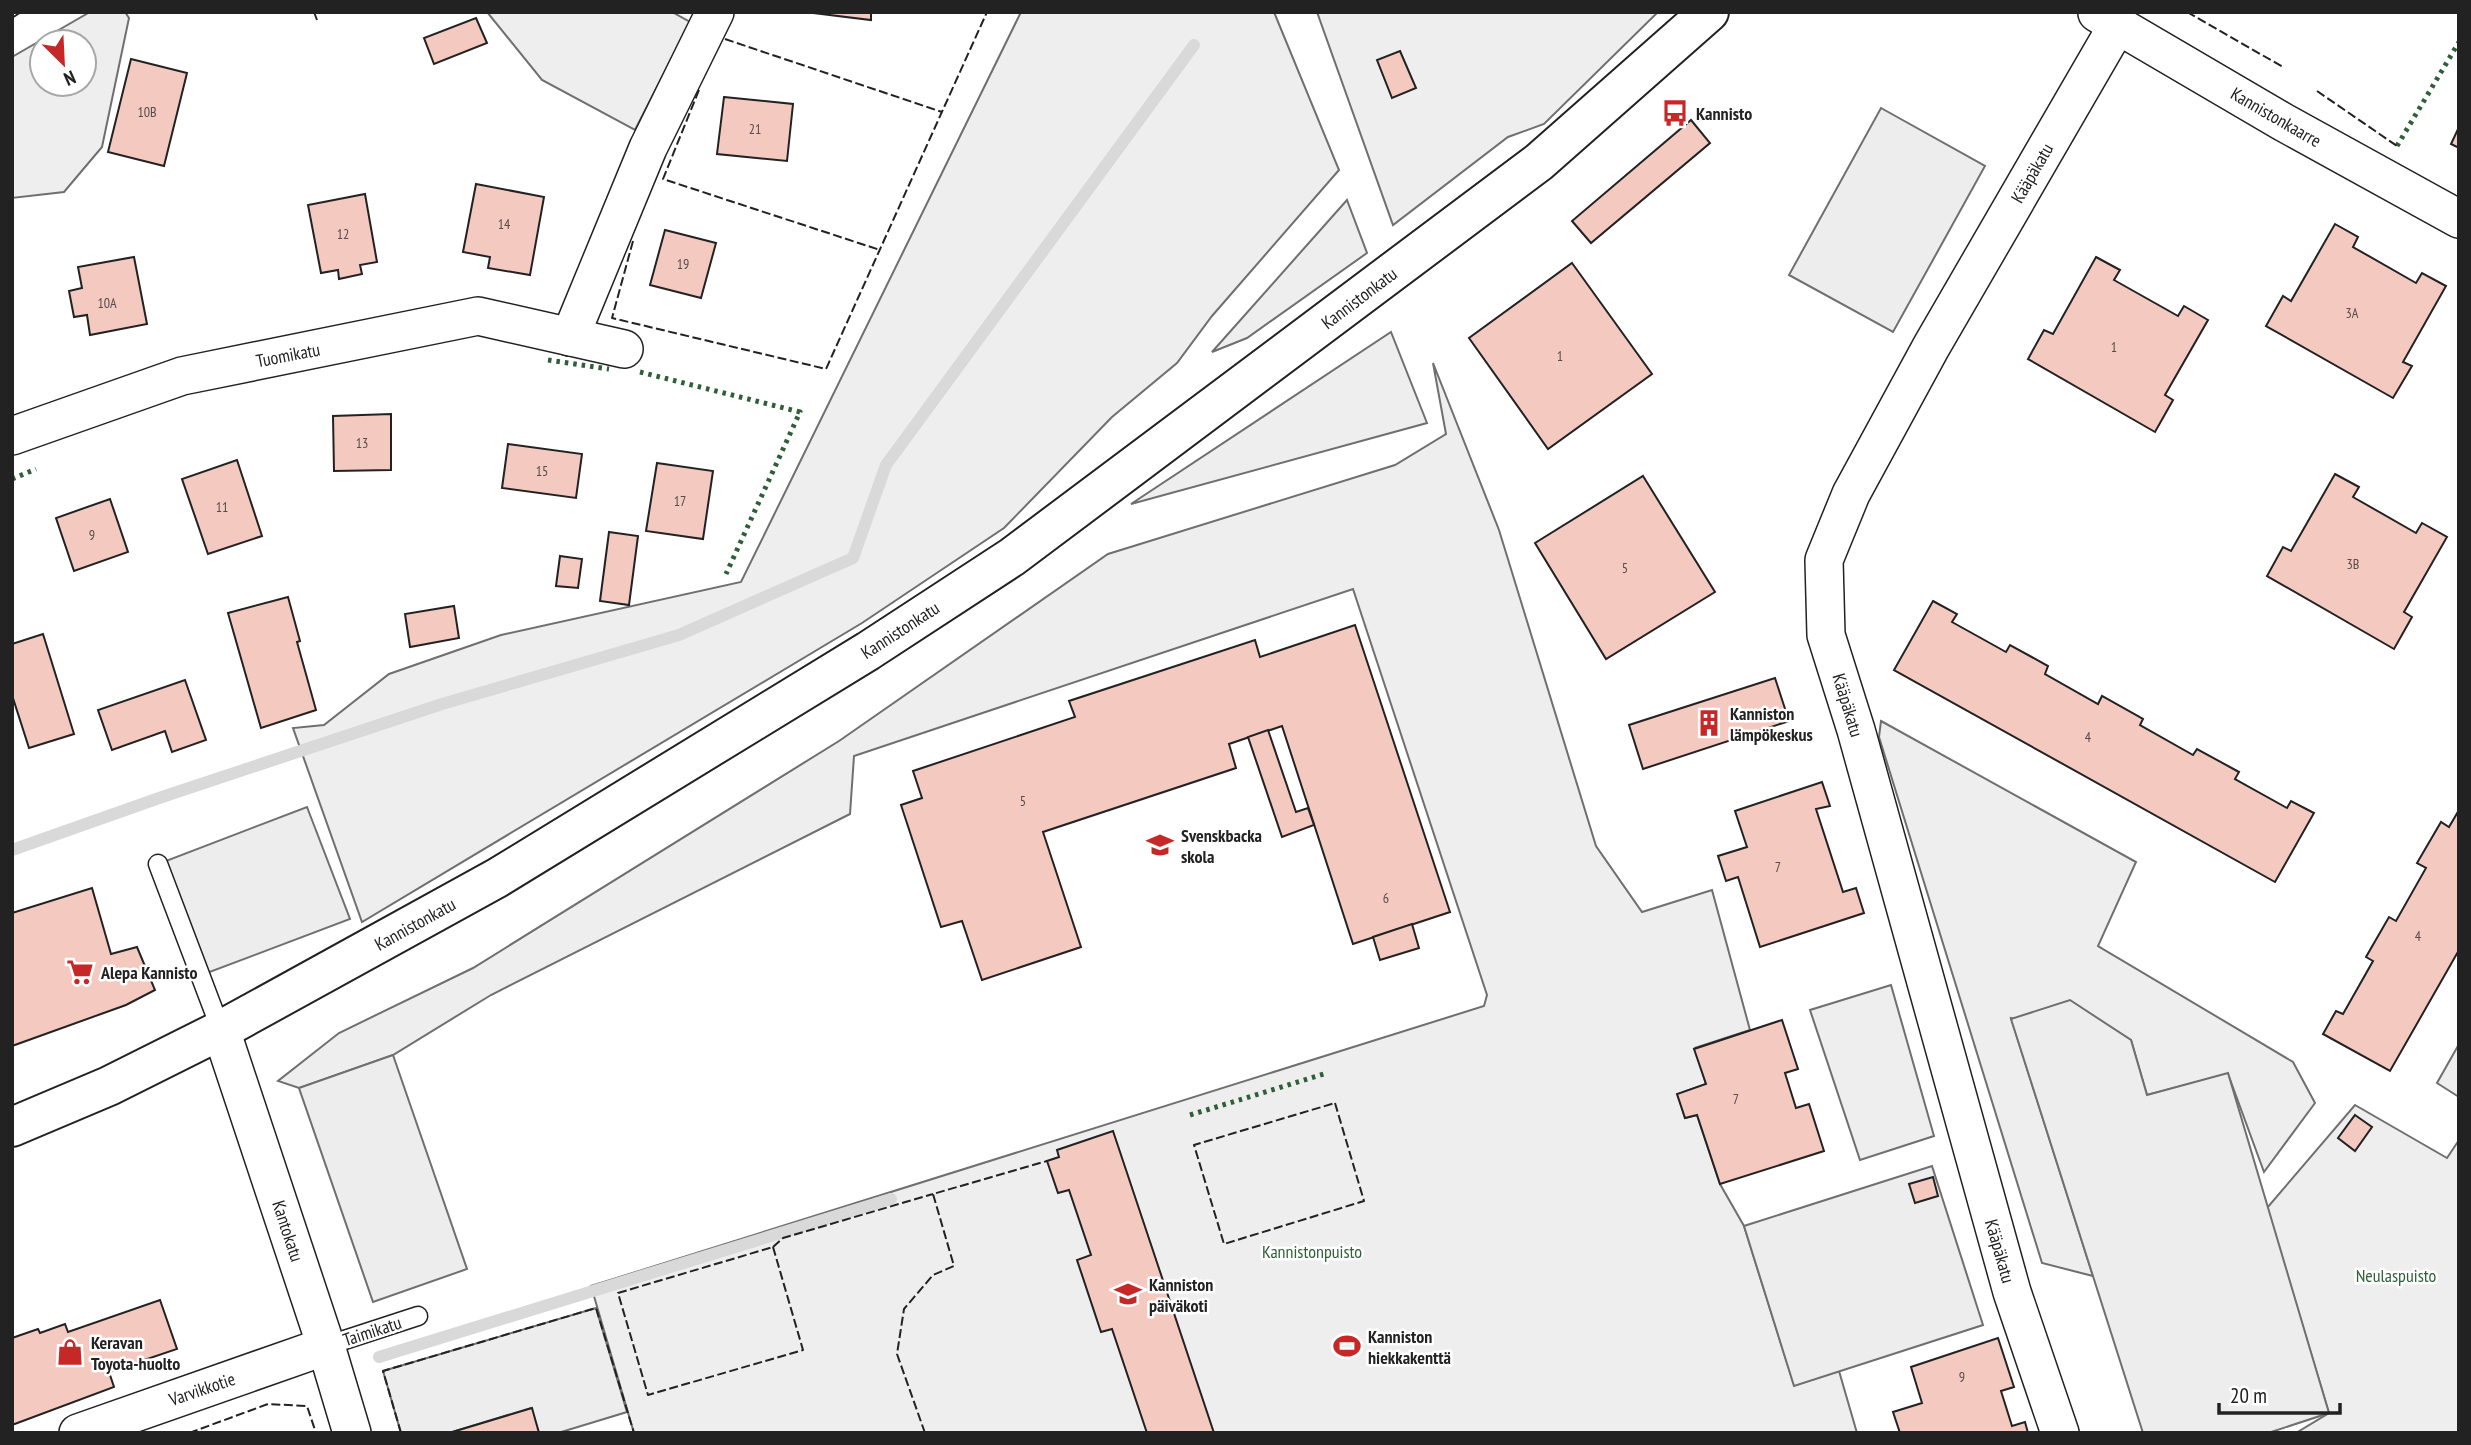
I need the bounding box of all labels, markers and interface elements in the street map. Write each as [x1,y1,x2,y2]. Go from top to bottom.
north arrow [28,28,98,98]
text: N [60,65,79,92]
street label: Kannistonkaarre [2227,82,2325,152]
bus stop icon: Kannisto [1660,98,1690,128]
place label: Kannisto [1696,102,1752,125]
house number: 10B [137,103,157,121]
house number: 21 [749,120,761,138]
street label: Kääpäkatu [2006,139,2058,207]
house number: 14 [498,215,511,233]
house number: 12 [337,225,349,243]
house number: 19 [677,255,689,273]
street label: Kannistonkatu [1317,262,1401,334]
house number: 10A [97,294,117,312]
house number: 3A [2346,304,2359,322]
street label: Tuomikatu [254,338,322,372]
house number: 1 [2111,338,2117,356]
house number: 1 [1557,347,1563,365]
house number: 13 [356,434,368,452]
house number: 15 [536,462,548,480]
house number: 17 [674,492,686,510]
house number: 11 [216,498,228,516]
house number: 9 [89,526,95,544]
house number: 3B [2347,555,2359,573]
house number: 5 [1622,559,1628,577]
street label: Kannistonkatu [856,596,944,664]
street label: Kääpäkatu [1827,670,1869,740]
place label: Kanniston lämpökeskus [1730,702,1813,746]
building icon: Kanniston lämpökeskus [1694,708,1724,738]
house number: 4 [2085,728,2092,746]
house number: 5 [1020,792,1026,810]
place label: Svenskbacka skola [1181,824,1262,868]
school or university icon: Svenskbacka skola [1145,830,1175,860]
house number: 7 [1775,858,1781,876]
house number: 6 [1383,889,1389,907]
street label: Kannistonkatu [371,892,459,956]
house number: 4 [2415,927,2422,945]
supermarket icon: Alepa Kannisto [65,957,95,987]
place label: Alepa Kannisto [100,961,198,984]
house number: 7 [1733,1090,1739,1108]
street label: Kantokatu [267,1197,309,1265]
street label: Kääpäkatu [1980,1216,2020,1286]
park label: Kannistonpuisto [1262,1240,1362,1263]
park label: Neulaspuisto [2356,1264,2437,1287]
place label: Kanniston päiväkoti [1149,1273,1213,1317]
school or university icon: Kanniston päiväkoti [1113,1279,1143,1309]
street label: Taimikatu [340,1311,404,1351]
place label: Kanniston hiekkakenttä [1368,1325,1451,1369]
place label: Keravan Toyota-huolto [91,1331,180,1375]
sports icon: Kanniston hiekkakenttä [1332,1331,1362,1361]
shop icon: Keravan Toyota-huolto [55,1337,85,1367]
street label: Varvikkotie [165,1367,238,1411]
house number: 9 [1959,1368,1965,1386]
scale bar [2219,1372,2340,1416]
text: 20 m [2230,1382,2267,1409]

